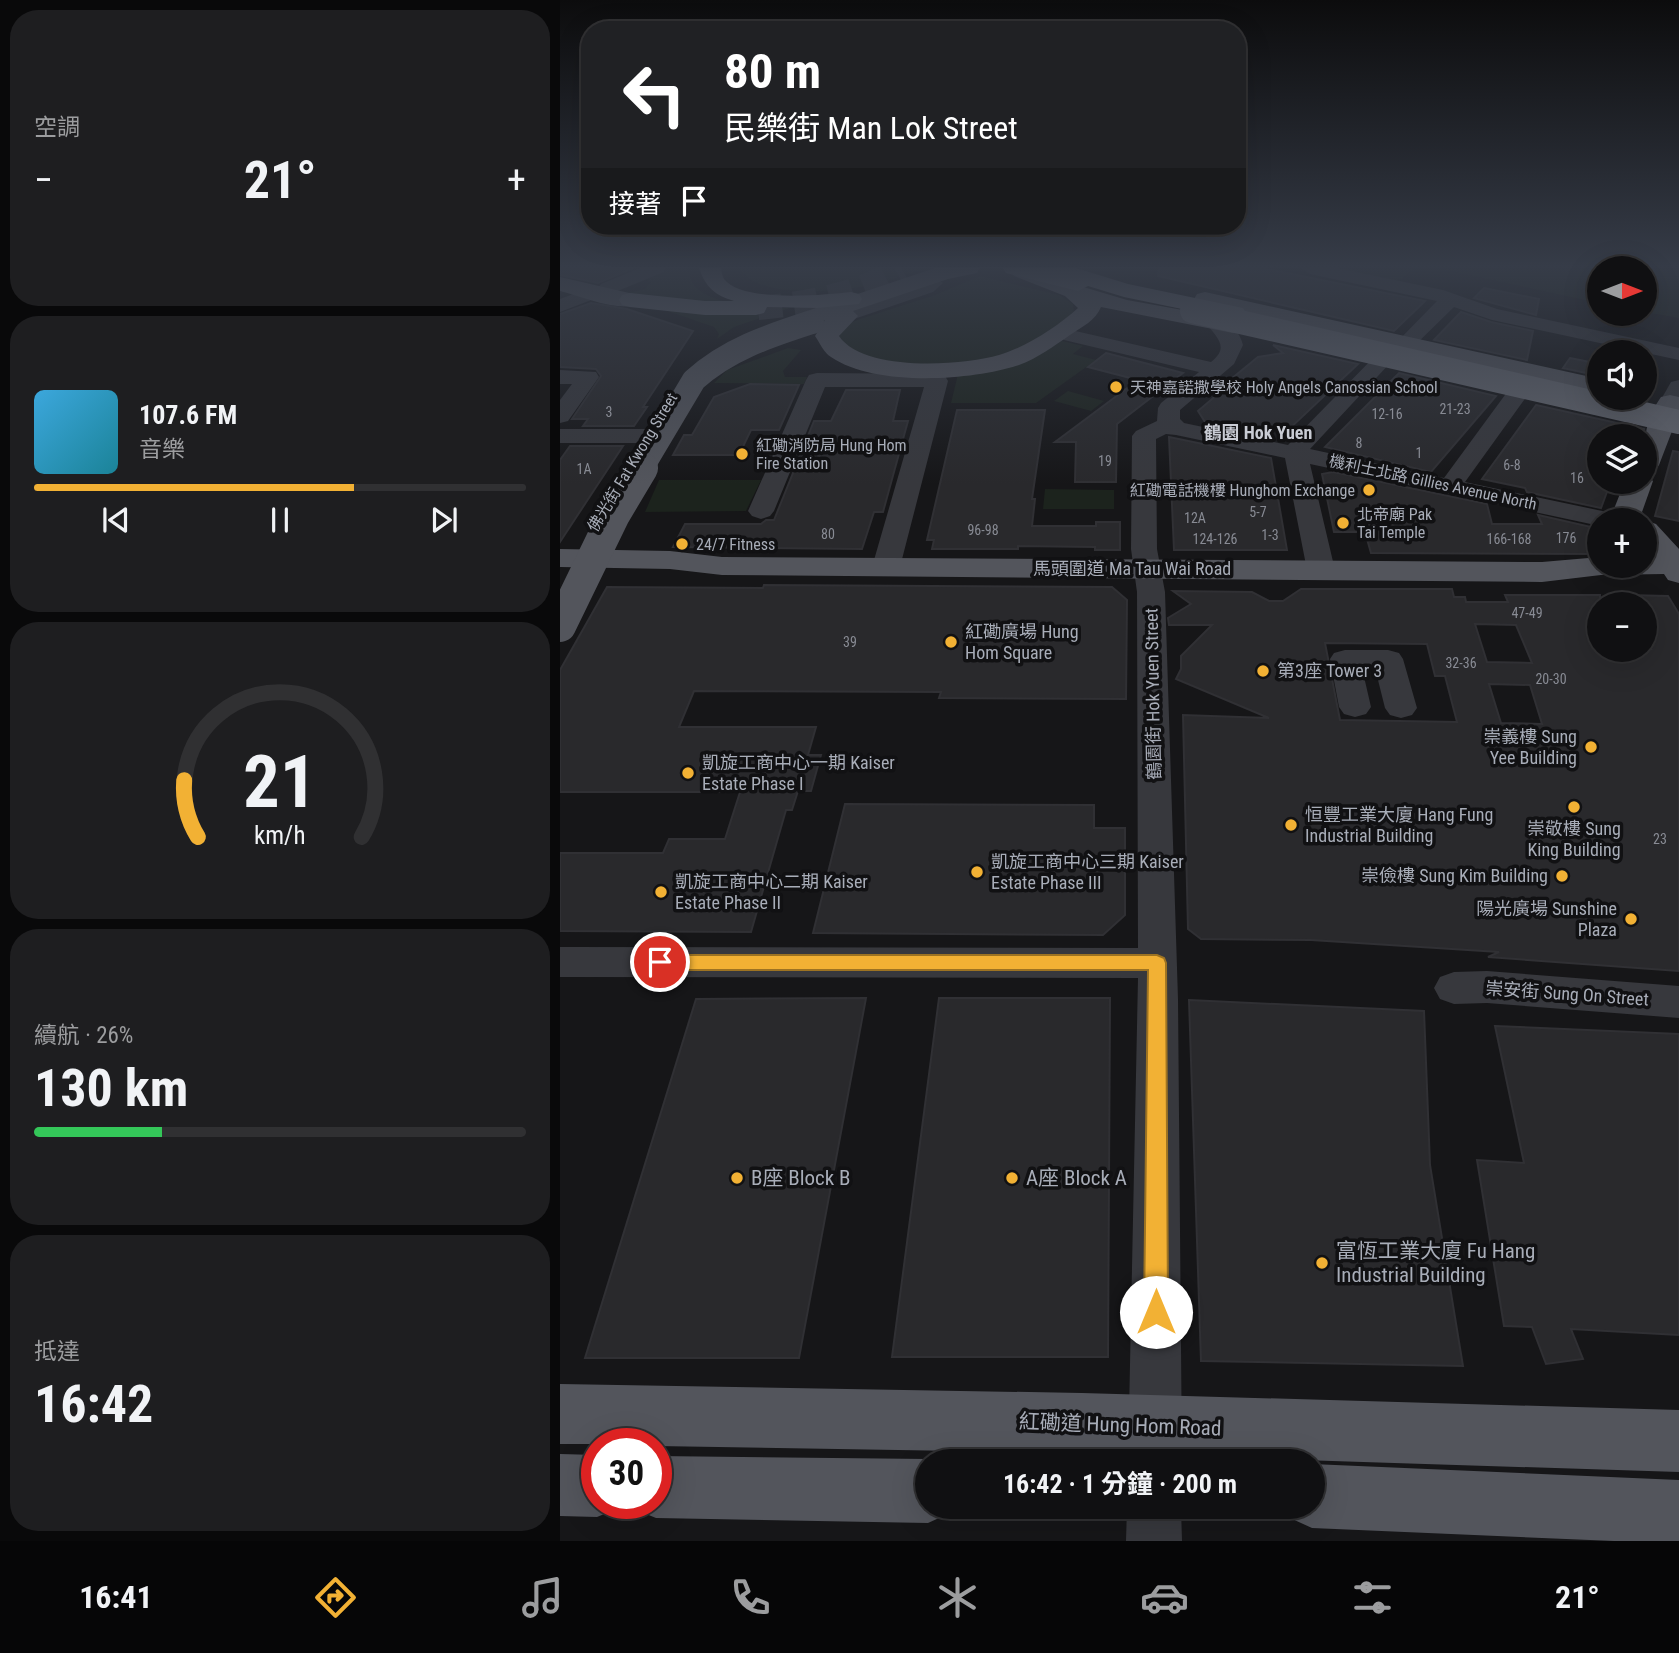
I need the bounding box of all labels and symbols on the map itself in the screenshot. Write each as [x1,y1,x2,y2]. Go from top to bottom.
north arrow [1587,256,1657,326]
place label: 天神嘉諾撒學校 Holy Angels Canossian School [1130,378,1438,397]
marker: 天神嘉諾撒學校 Holy Angels Canossian School [1108,379,1124,395]
street label: 佛光街 Fat Kwong Street [583,389,682,535]
house number: 21-23 [1439,401,1471,417]
house number: 3 [606,404,612,420]
house number: 12-16 [1371,406,1403,422]
district label: 鶴園 Hok Yuen [1204,422,1312,443]
house number: 8 [1356,435,1363,451]
place label: 紅磡消防局 Hung Hom Fire Station [756,436,907,473]
house number: 1 [1416,445,1422,461]
marker: 紅磡消防局 Hung Hom Fire Station [734,446,750,462]
street label: 機利士北路 Gillies Avenue North [1327,451,1538,514]
house number: 19 [1098,453,1112,469]
house number: 6-8 [1503,457,1521,473]
house number: 1A [577,461,591,477]
house number: 16 [1570,470,1584,486]
place label: 紅磡電話機樓 Hunghom Exchange [1130,481,1355,500]
marker: 紅磡電話機樓 Hunghom Exchange [1361,482,1377,498]
house number: 5-7 [1249,504,1267,520]
place label: 北帝廟 Pak Tai Temple [1357,505,1433,542]
house number: 12A [1184,510,1206,526]
marker: 北帝廟 Pak Tai Temple [1335,515,1351,531]
house number: 96-98 [967,522,999,538]
house number: 80 [821,526,835,542]
house number: 1-3 [1261,527,1279,543]
house number: 176 [1556,530,1576,546]
house number: 124-126 [1193,531,1238,547]
house number: 166-168 [1487,531,1532,547]
place label: 24/7 Fitness [696,535,775,554]
marker: 24/7 Fitness [674,536,690,552]
street label: 馬頭圍道 Ma Tau Wai Road [1033,558,1231,579]
house number: 47-49 [1511,605,1543,621]
street label: 鶴園街 Hok Yuen Street [1141,608,1164,780]
place label: 紅磡廣場 Hung Hom Square [965,621,1079,663]
house number: 39 [843,634,857,650]
marker: 紅磡廣場 Hung Hom Square [943,634,959,650]
house number: 32-36 [1445,655,1477,671]
place label: 第3座 Tower 3 [1277,660,1382,681]
marker: 第3座 Tower 3 [1255,663,1271,679]
house number: 20-30 [1535,671,1567,687]
place label: 崇義樓 Sung Yee Building [1483,726,1577,768]
marker: 崇義樓 Sung Yee Building [1583,739,1599,755]
place label: 凱旋工商中心一期 Kaiser Estate Phase I [702,752,895,794]
marker: 凱旋工商中心一期 Kaiser Estate Phase I [680,765,696,781]
marker: 崇敬樓 Sung King Building [1566,799,1582,815]
place label: 恒豐工業大廈 Hang Fung Industrial Building [1305,804,1493,846]
marker: 恒豐工業大廈 Hang Fung Industrial Building [1283,817,1299,833]
place label: 崇敬樓 Sung King Building [1527,818,1621,860]
house number: 23 [1653,831,1667,847]
place label: 凱旋工商中心三期 Kaiser Estate Phase III [991,851,1184,893]
marker: 凱旋工商中心三期 Kaiser Estate Phase III [969,864,985,880]
place label: 崇儉樓 Sung Kim Building [1361,865,1548,886]
marker: 崇儉樓 Sung Kim Building [1554,868,1570,884]
place label: 凱旋工商中心二期 Kaiser Estate Phase II [675,871,868,913]
marker: 凱旋工商中心二期 Kaiser Estate Phase II [653,884,669,900]
place label: 陽光廣場 Sunshine Plaza [1476,898,1617,940]
marker: 陽光廣場 Sunshine Plaza [1623,911,1639,927]
pin [630,932,690,992]
street label: 崇安街 Sung On Street [1485,977,1649,1010]
place label: B座 Block B [751,1166,851,1190]
place label: A座 Block A [1026,1166,1127,1190]
marker: B座 Block B [729,1170,745,1186]
marker: A座 Block A [1004,1170,1020,1186]
place label: 富恆工業大廈 Fu Hang Industrial Building [1336,1239,1535,1287]
marker: 富恆工業大廈 Fu Hang Industrial Building [1314,1255,1330,1271]
position arrow [1119,1275,1193,1349]
street label: 紅磡道 Hung Hom Road [1018,1409,1222,1441]
speed limit sign: 30 [581,1428,672,1519]

